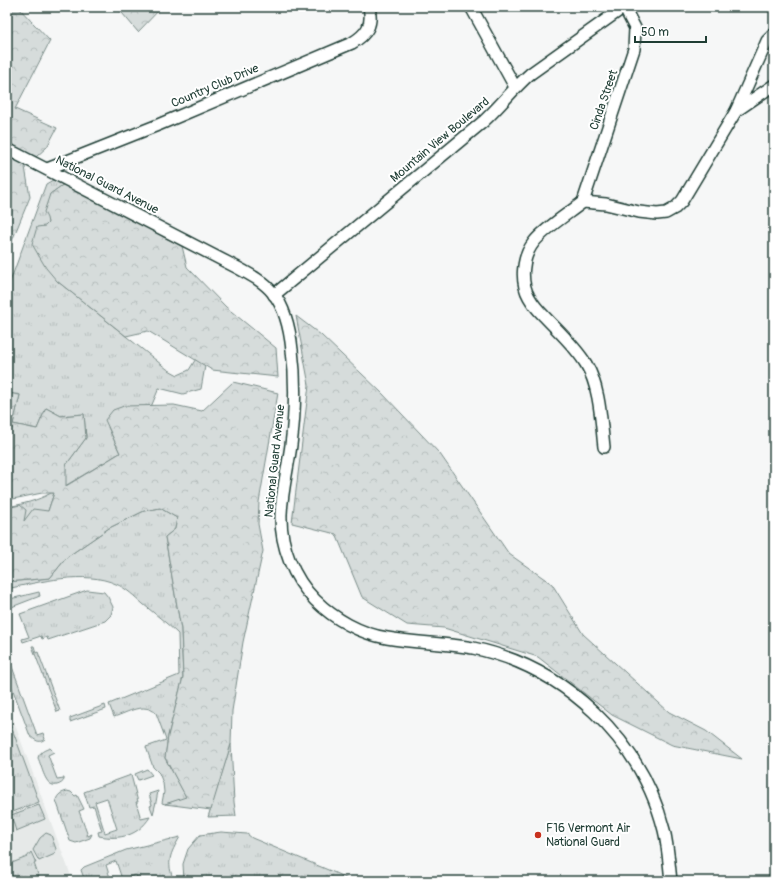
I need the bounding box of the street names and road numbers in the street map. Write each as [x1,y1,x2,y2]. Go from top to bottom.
street label: Country Club Drive [169,61,261,111]
street label: Cinda Street [587,68,621,132]
street label: Mountain View Boulevard [387,94,493,186]
street label: National Guard Avenue [53,153,161,217]
street label: National Guard Avenue [262,404,288,518]

